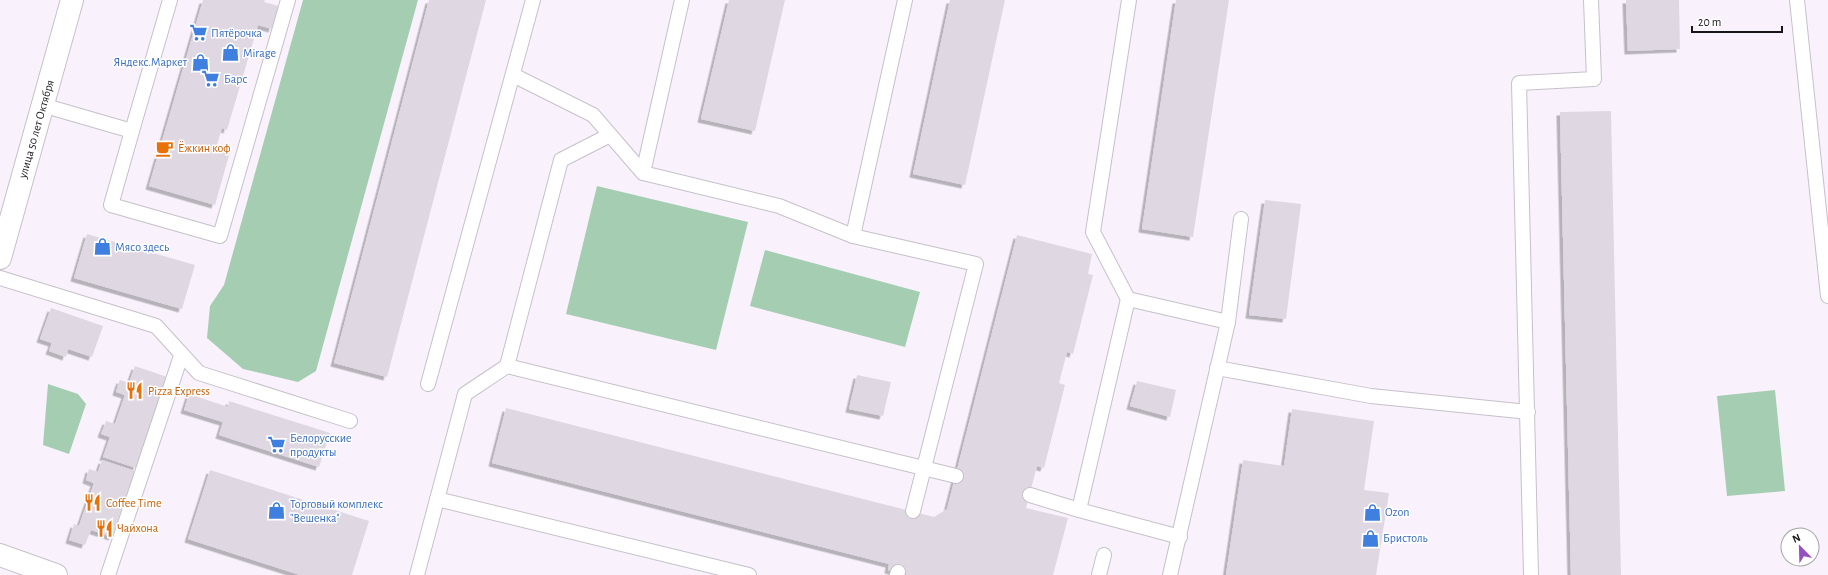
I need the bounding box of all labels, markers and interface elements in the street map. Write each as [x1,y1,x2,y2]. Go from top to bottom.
scale bar [1692,8,1782,34]
text: 20 m [1698,16,1721,28]
supermarket icon: Пятёрочка [188,23,208,43]
place label: Пятёрочка [211,27,263,39]
shop icon: Mirage [220,43,240,63]
place label: Mirage [243,47,276,59]
shop icon: Яндекс.Маркет [190,52,210,72]
place label: Яндекс.Маркет [113,56,188,68]
supermarket icon: Барс [201,69,221,89]
place label: Барс [224,73,247,85]
street label: улица 50 лет Октября [16,78,57,181]
cafe icon: Ёжкин коф [155,138,175,158]
place label: Ёжкин коф [178,141,231,154]
shop icon: Мясо здесь [92,237,112,257]
place label: Мясо здесь [115,241,169,253]
restaurant icon: Pizza Express [125,381,145,401]
place label: Pizza Express [148,385,210,397]
place label: Белорусские продукты [290,432,352,459]
supermarket icon: Белорусские продукты [267,435,287,455]
restaurant icon: Coffee Time [83,493,103,513]
place label: Coffee Time [106,497,162,509]
place label: Торговый комплекс "Вешенка" [290,498,383,524]
shop icon: Торговый комплекс "Вешенка" [267,501,287,521]
shop icon: Ozon [1362,502,1382,522]
place label: Ozon [1385,506,1409,518]
restaurant icon: Чайхона [94,518,114,538]
place label: Чайхона [117,522,159,534]
north arrow [1780,527,1820,567]
shop icon: Бристоль [1360,528,1380,548]
place label: Бристоль [1383,532,1428,544]
text: N [1791,532,1802,545]

